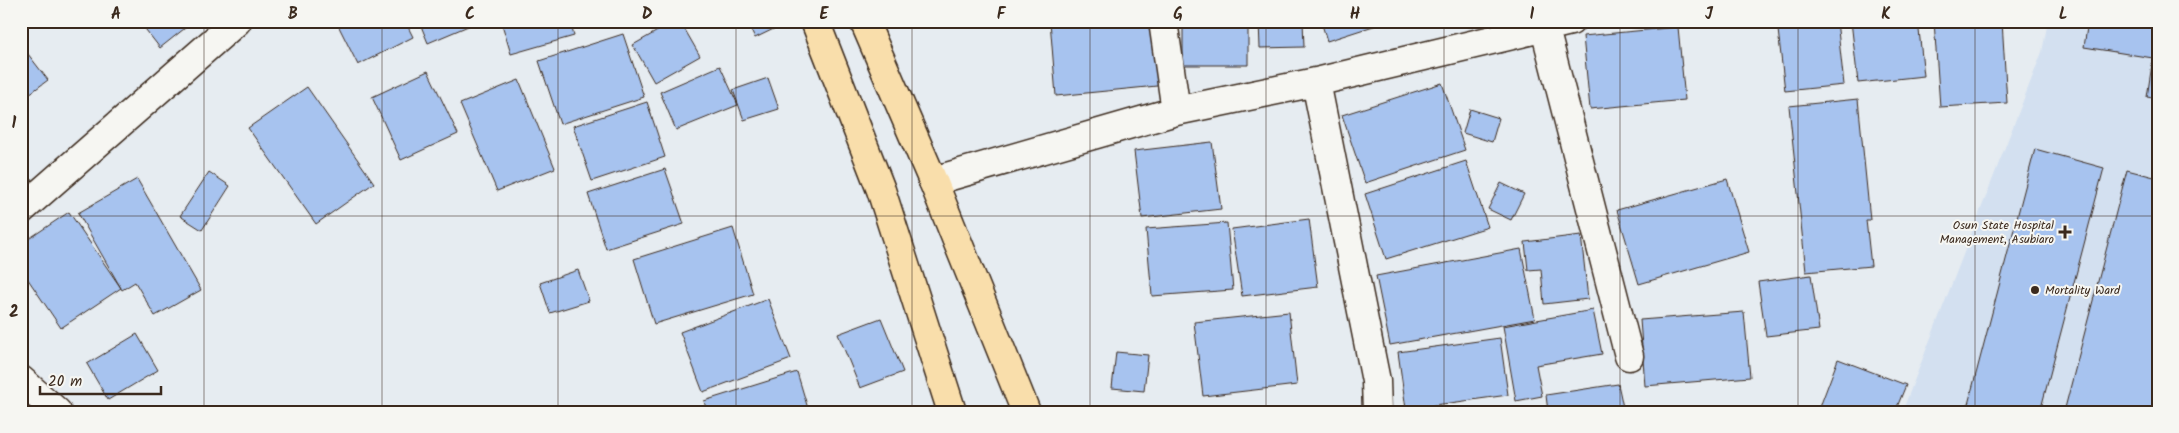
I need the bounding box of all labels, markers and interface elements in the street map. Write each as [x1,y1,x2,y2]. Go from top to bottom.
text: A [111,2,121,27]
text: B [288,2,298,27]
text: C [465,2,475,27]
text: D [642,2,653,27]
text: E [820,2,830,27]
text: F [997,2,1007,27]
text: G [1173,2,1183,27]
text: H [1350,2,1360,27]
text: I [1530,2,1535,27]
text: J [1705,2,1714,27]
text: K [1881,2,1891,27]
text: L [2059,2,2067,27]
text: 1 [12,111,17,136]
place label: Osun State Hospital Management, Asubiaro [1940,216,2054,249]
marker: Osun State Hospital Management, Asubiaro [2058,225,2072,239]
place label: Mortality Ward [2045,281,2121,300]
marker: Mortality Ward [2029,284,2041,296]
text: 2 [9,300,19,325]
scale bar [40,363,161,395]
text: 20 m [48,370,82,394]

